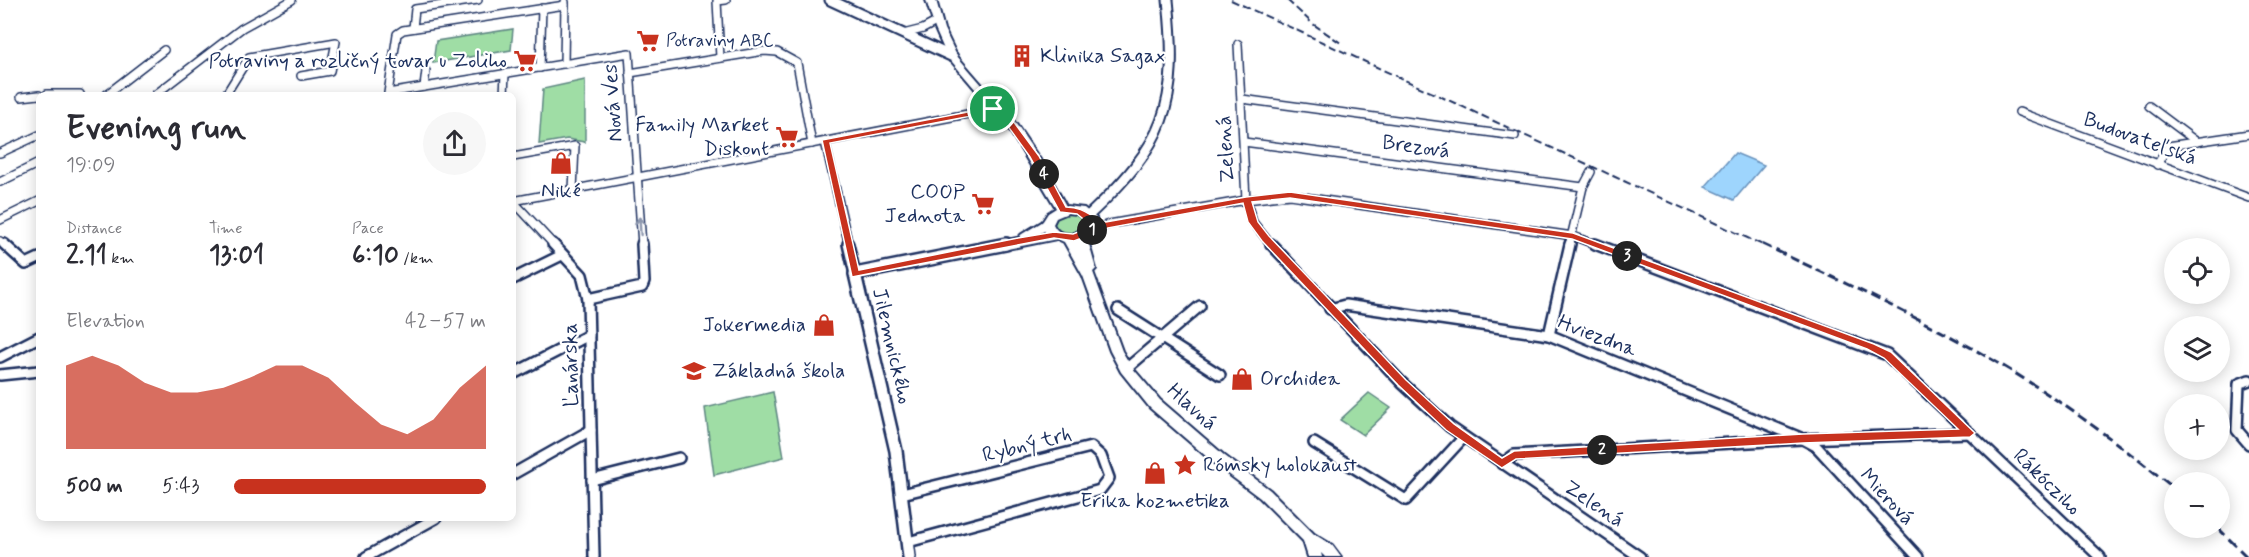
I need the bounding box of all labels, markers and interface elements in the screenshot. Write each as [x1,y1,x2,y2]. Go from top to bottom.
supermarket icon: Potraviny ABC [635,28,661,54]
place label: Potraviny ABC [666,29,773,53]
place label: Klinika Sagax [1040,42,1165,70]
building icon: Klinika Sagax [1009,43,1035,69]
place label: Potraviny a rozličný tovar u Zoliho [208,47,507,75]
supermarket icon: Potraviny a rozličný tovar u Zoliho [512,48,538,74]
street label: Nová Ves [596,63,630,143]
pin [967,83,1018,134]
icon: arrive [976,92,1009,125]
street label: Budovateľská [2079,106,2201,172]
text: Evening run [66,107,246,151]
place label: Family Market Diskont [635,111,769,163]
button: share [423,112,486,175]
street label: Zelená [1210,115,1242,183]
supermarket icon: Family Market Diskont [774,124,800,150]
street label: Brezová [1380,128,1452,166]
shop icon: Niké [548,150,574,176]
text: 19:09 [66,152,115,179]
pin: 4 [1029,159,1059,189]
text: 4 [1039,163,1049,184]
place label: Niké [541,177,581,205]
place label: COOP Jednota [884,178,965,230]
supermarket icon: COOP Jednota [970,191,996,217]
pin: 1 [1077,215,1107,245]
one-way arrow [634,216,645,236]
text: Distance [66,218,122,239]
text: Time [209,218,243,239]
text: Pace [352,218,384,239]
text: 1 [1088,219,1096,240]
map controls [2164,238,2230,538]
button: locate [2164,238,2230,304]
text: 2.11 [66,239,107,273]
text: 13:01 [209,239,264,273]
text: 6:10 [352,239,399,273]
pin: 3 [1612,241,1642,271]
text: 3 [1623,245,1631,266]
text: km [107,248,135,269]
text: /km [399,248,433,269]
street label: Jilemnického [865,285,919,407]
text: Elevation [66,308,145,335]
text: 42–57 m [405,308,486,335]
street label: Hviezdna [1554,308,1641,364]
place label: Jokermedia [703,311,806,339]
shop icon: Jokermedia [811,312,837,338]
button: layers [2164,316,2230,382]
street label: Ľanárska [556,323,586,407]
place label: Základná škola [712,357,845,385]
school or university icon: Základná škola [681,358,707,384]
place label: Orchidea [1260,365,1340,393]
shop icon: Orchidea [1229,366,1255,392]
street label: Hlavná [1161,377,1223,437]
button: + [2164,394,2230,460]
street label: Rybný trh [979,420,1075,470]
pin: 2 [1587,435,1617,465]
text: 2 [1598,439,1606,460]
street label: Rákócziho [2007,442,2087,522]
place label: Rómsky holokaust [1203,451,1358,479]
place icon: Rómsky holokaust [1172,452,1198,478]
shop icon: Erika kozmetika [1142,460,1168,486]
street label: Mierová [1853,462,1921,532]
button: − [2164,472,2230,538]
text: 500 m [66,473,123,500]
text: 5:43 [162,473,199,500]
street label: Zelená [1558,474,1630,534]
place label: Erika kozmetika [1080,487,1230,515]

